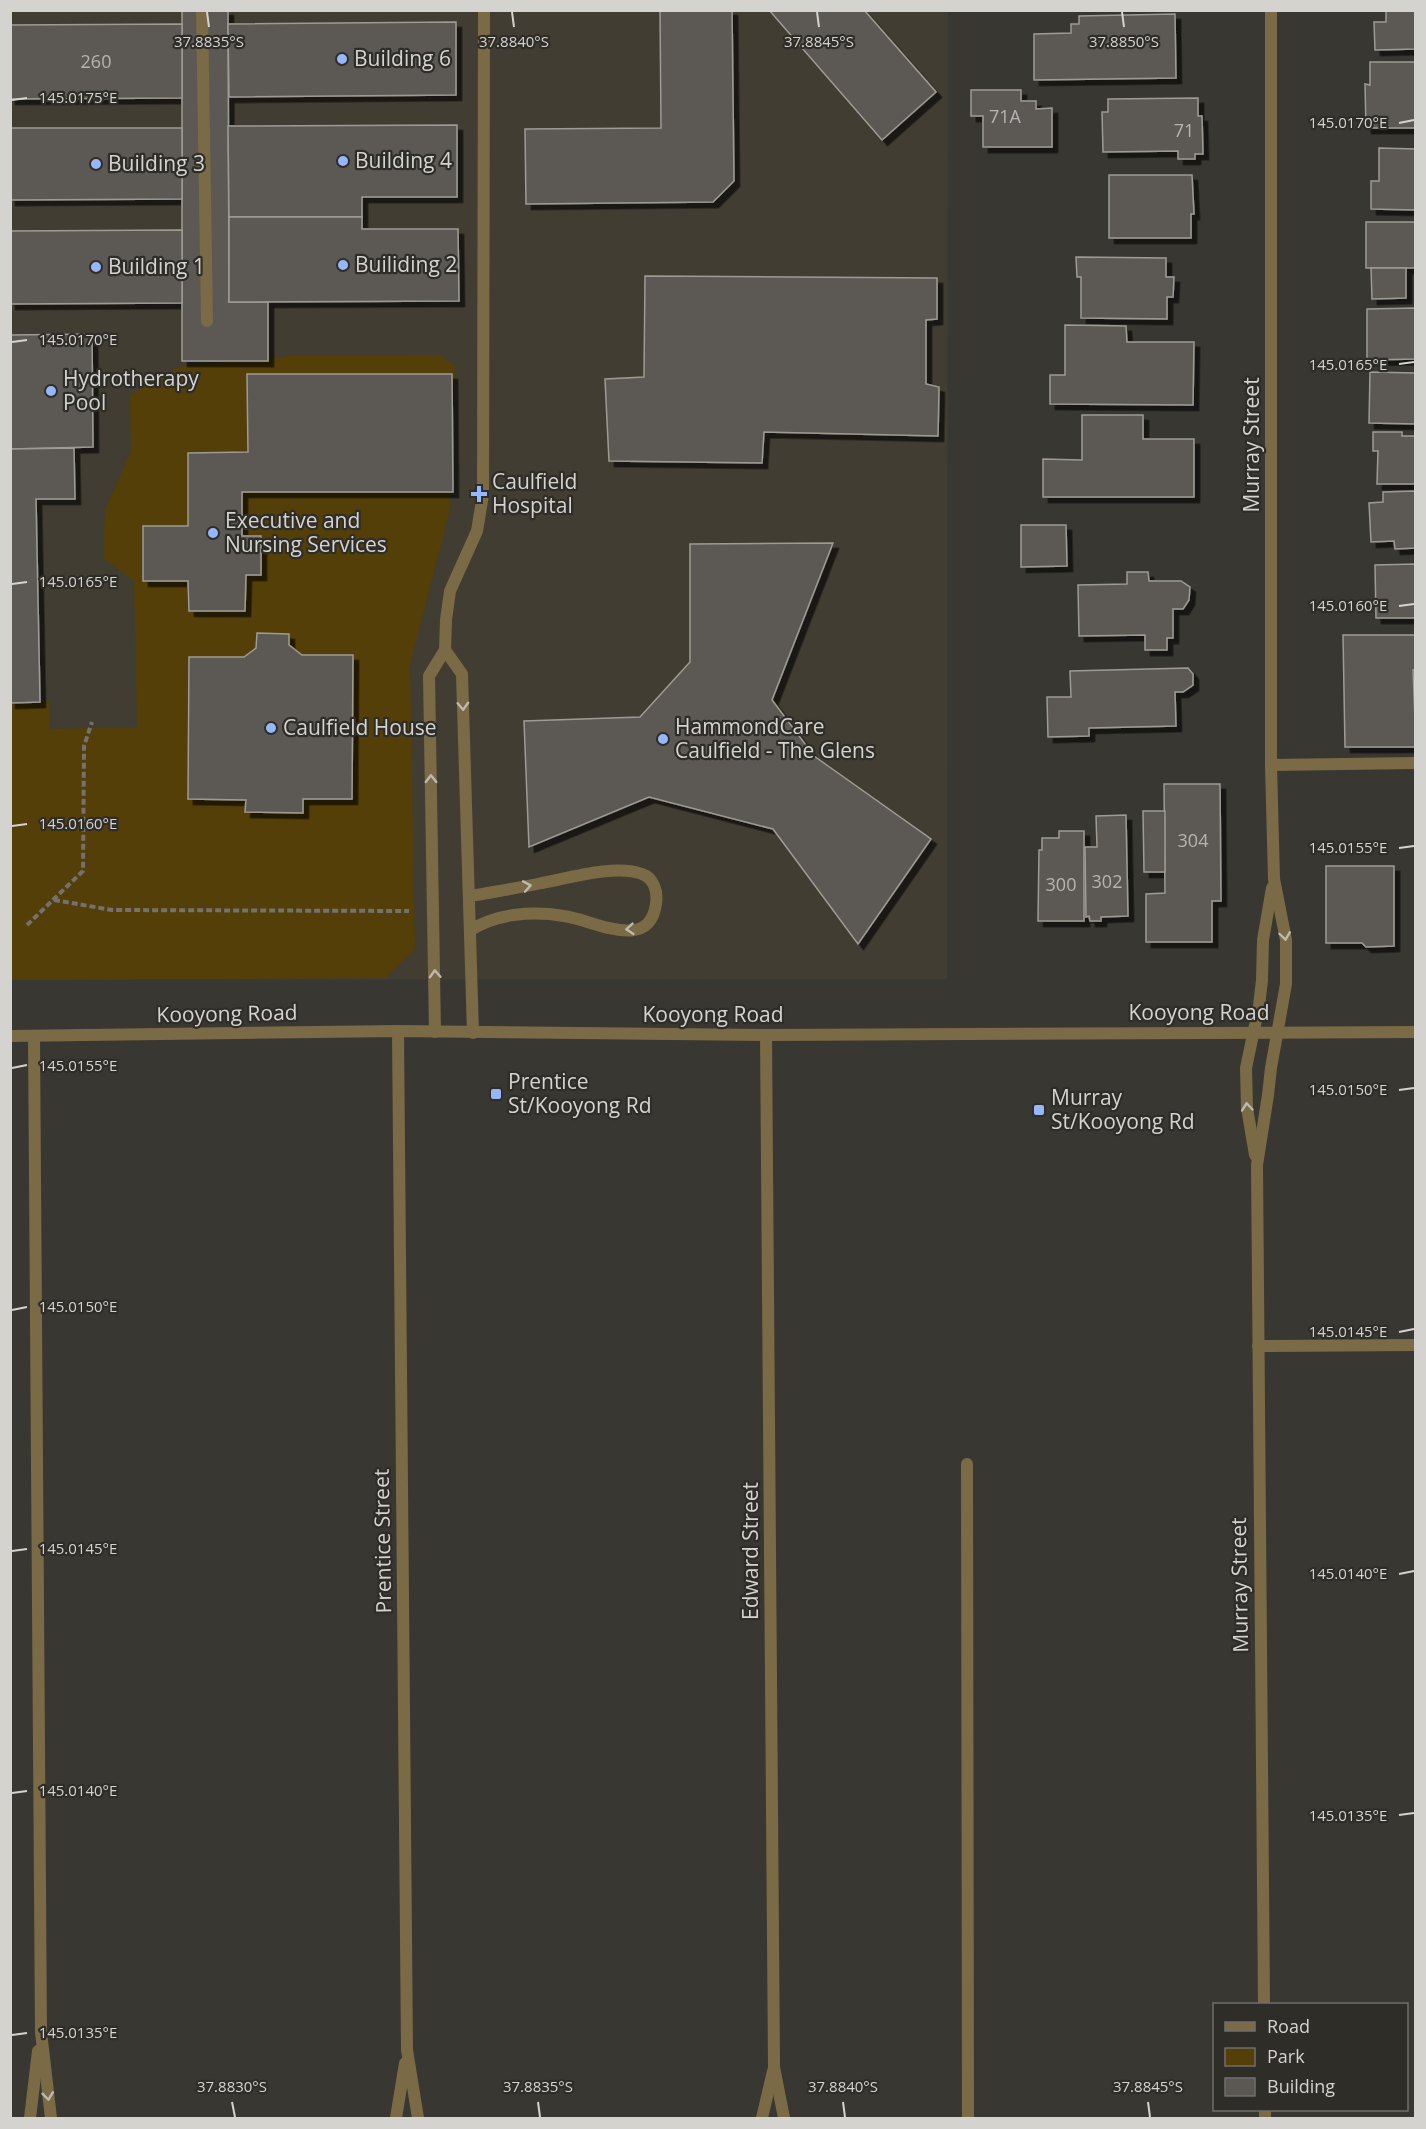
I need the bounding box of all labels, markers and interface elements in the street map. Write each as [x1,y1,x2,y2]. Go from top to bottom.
text: 37.8835°S [174,31,244,51]
text: 37.8840°S [479,31,549,51]
text: 37.8845°S [784,31,854,51]
text: 37.8850°S [1089,31,1159,51]
place label: Building 6 [354,44,451,72]
house number: 260 [81,49,111,73]
marker: Building 6 [335,52,349,66]
text: 145.0175°E [39,87,117,107]
house number: 71A [989,104,1022,128]
text: 145.0170°E [1309,112,1387,132]
house number: 71 [1174,118,1194,142]
place label: Building 4 [355,146,452,174]
place label: Building 3 [108,149,205,177]
marker: Building 4 [336,154,350,168]
marker: Building 3 [89,157,103,171]
place label: Builiding 2 [355,250,457,278]
place label: Building 1 [108,252,205,280]
marker: Builiding 2 [336,258,350,272]
marker: Building 1 [89,260,103,274]
text: 145.0170°E [39,329,117,349]
text: 145.0165°E [1309,354,1387,374]
place label: Hydrotherapy Pool [63,364,199,416]
street label: Murray Street [1237,377,1265,513]
marker: Hydrotherapy Pool [44,384,58,398]
place label: Caulfield Hospital [492,467,577,519]
marker: Caulfield Hospital [470,485,488,503]
place label: Executive and Nursing Services [225,506,387,558]
marker: Executive and Nursing Services [206,526,220,540]
text: 145.0165°E [39,571,117,591]
text: 145.0160°E [1309,595,1387,615]
one-way arrow [457,701,470,710]
place label: HammondCare Caulfield - The Glens [675,712,875,764]
place label: Caulfield House [283,713,437,741]
marker: Caulfield House [264,721,278,735]
marker: HammondCare Caulfield - The Glens [656,732,670,746]
one-way arrow [424,774,437,783]
text: 145.0160°E [39,813,117,833]
house number: 304 [1178,828,1208,852]
text: 145.0155°E [1309,837,1387,857]
house number: 302 [1092,869,1122,893]
house number: 300 [1046,872,1076,896]
one-way arrow [523,880,532,892]
one-way arrow [625,922,634,935]
one-way arrow [1278,932,1290,941]
one-way arrow [428,969,441,978]
street label: Kooyong Road [156,998,298,1028]
street label: Kooyong Road [1128,998,1270,1026]
street label: Kooyong Road [642,1000,784,1028]
text: 145.0155°E [39,1055,117,1075]
place label: Prentice St/Kooyong Rd [508,1067,652,1119]
text: 145.0150°E [1309,1079,1387,1099]
place label: Murray St/Kooyong Rd [1051,1083,1195,1135]
marker: Prentice St/Kooyong Rd [489,1087,503,1101]
marker: Murray St/Kooyong Rd [1032,1103,1046,1117]
one-way arrow [1241,1103,1254,1112]
text: 145.0150°E [39,1296,117,1316]
text: 145.0145°E [1309,1321,1387,1341]
street label: Prentice Street [367,1468,397,1614]
street label: Edward Street [736,1482,764,1620]
street label: Murray Street [1224,1517,1254,1653]
text: 145.0145°E [39,1538,117,1558]
text: 145.0140°E [1309,1563,1387,1583]
text: 145.0140°E [39,1780,117,1800]
text: 145.0135°E [1309,1805,1387,1825]
legend [1213,2003,1408,2111]
text: Road [1267,2014,1310,2038]
text: 145.0135°E [39,2022,117,2042]
text: Park [1267,2044,1305,2068]
text: Building [1267,2074,1335,2098]
text: 37.8830°S [197,2076,267,2096]
text: 37.8835°S [503,2076,573,2096]
text: 37.8840°S [808,2076,878,2096]
text: 37.8845°S [1113,2076,1183,2096]
one-way arrow [42,2092,54,2101]

